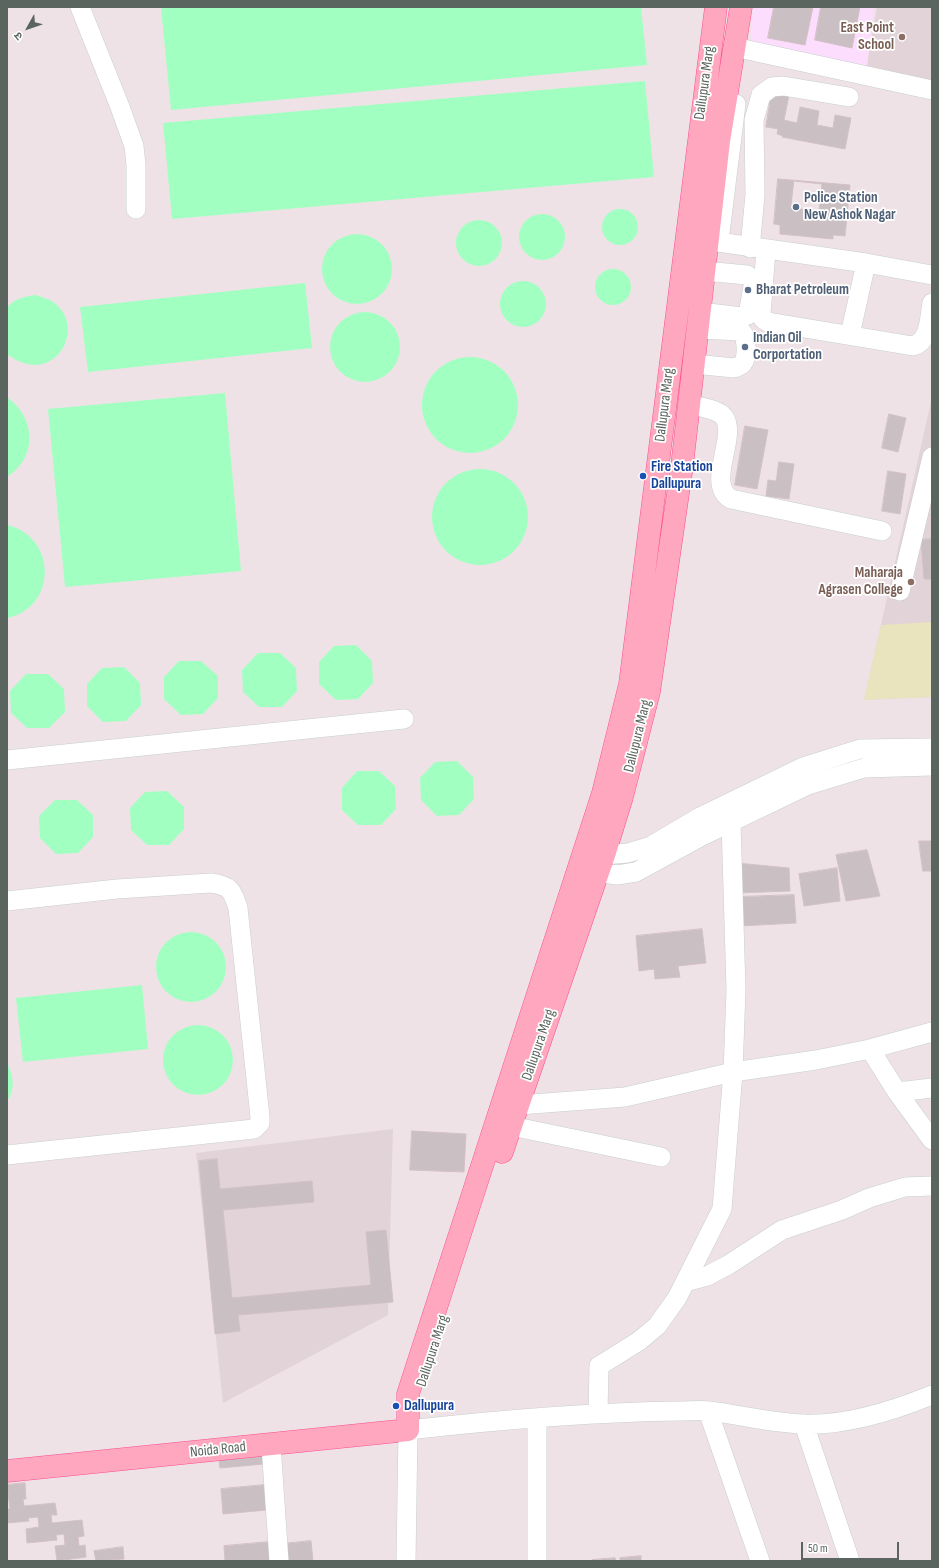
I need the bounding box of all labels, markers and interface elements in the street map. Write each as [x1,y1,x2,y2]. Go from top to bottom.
north arrow [8,8,48,48]
place label: East Point School [840,19,894,54]
text: उ [11,29,25,43]
marker: East Point School [897,32,907,42]
street label: Dallupura Marg [691,45,719,121]
place label: Police Station New Ashok Nagar [804,189,896,224]
marker: Police Station New Ashok Nagar [791,202,801,212]
place label: Bharat Petroleum [756,281,849,299]
marker: Bharat Petroleum [743,285,753,295]
place label: Indian Oil Corportation [753,329,822,364]
marker: Indian Oil Corportation [740,342,750,352]
street label: Dallupura Marg [652,367,678,443]
place label: Fire Station Dallupura [651,458,713,493]
marker: Fire Station Dallupura [638,471,648,481]
place label: Maharaja Agrasen College [818,564,903,599]
marker: Maharaja Agrasen College [906,577,916,587]
street label: Dallupura Marg [620,698,656,774]
street label: Dallupura Marg [518,1007,560,1083]
street label: Dallupura Marg [413,1313,453,1389]
place label: Dallupura [404,1397,454,1415]
marker: Dallupura [391,1401,401,1411]
street label: Noida Road [189,1438,247,1462]
scale bar [803,1534,901,1560]
text: 50 m [808,1541,828,1556]

